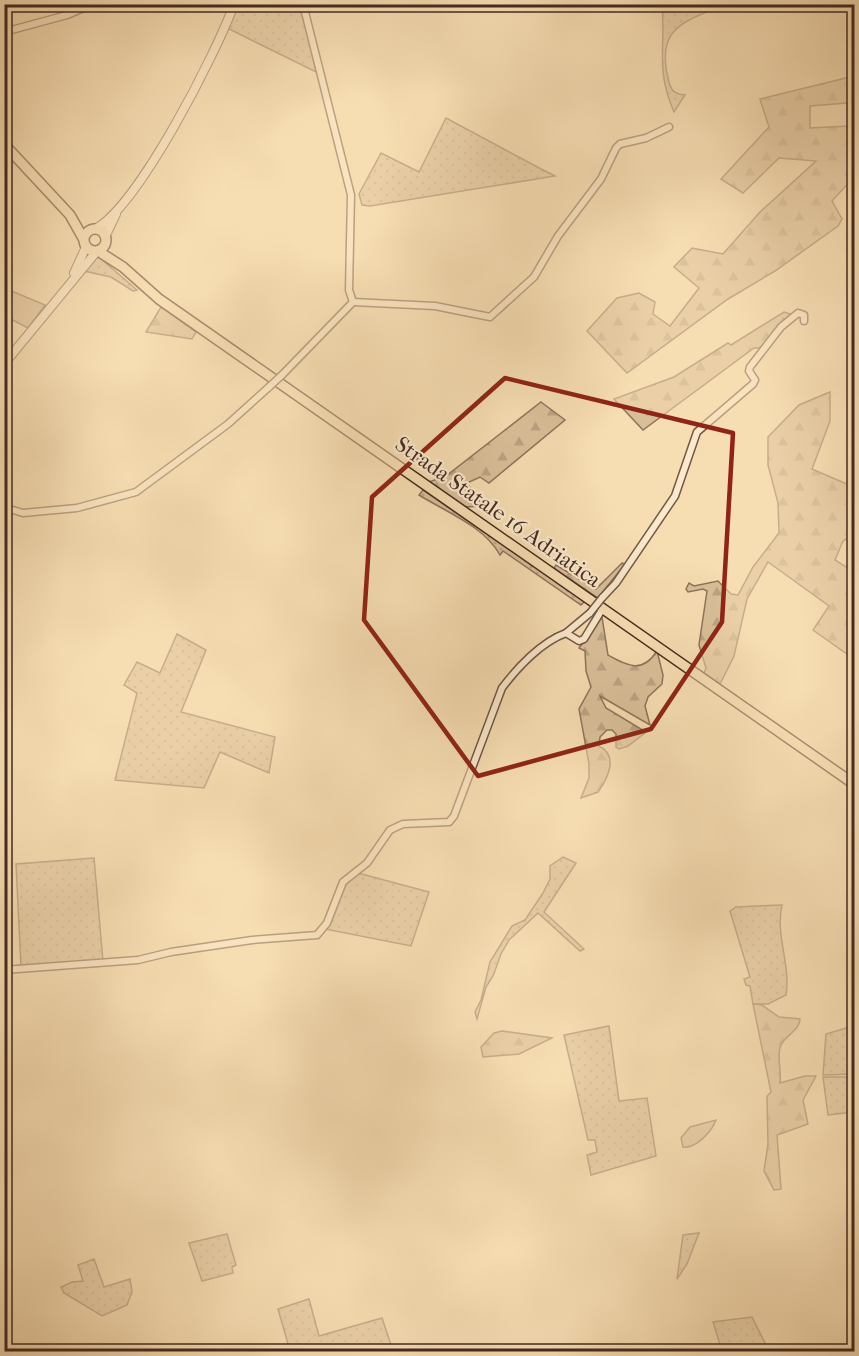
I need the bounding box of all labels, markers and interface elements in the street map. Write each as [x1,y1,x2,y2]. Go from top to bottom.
street label: Strada Statale 16 Adriatica [390,431,607,593]

